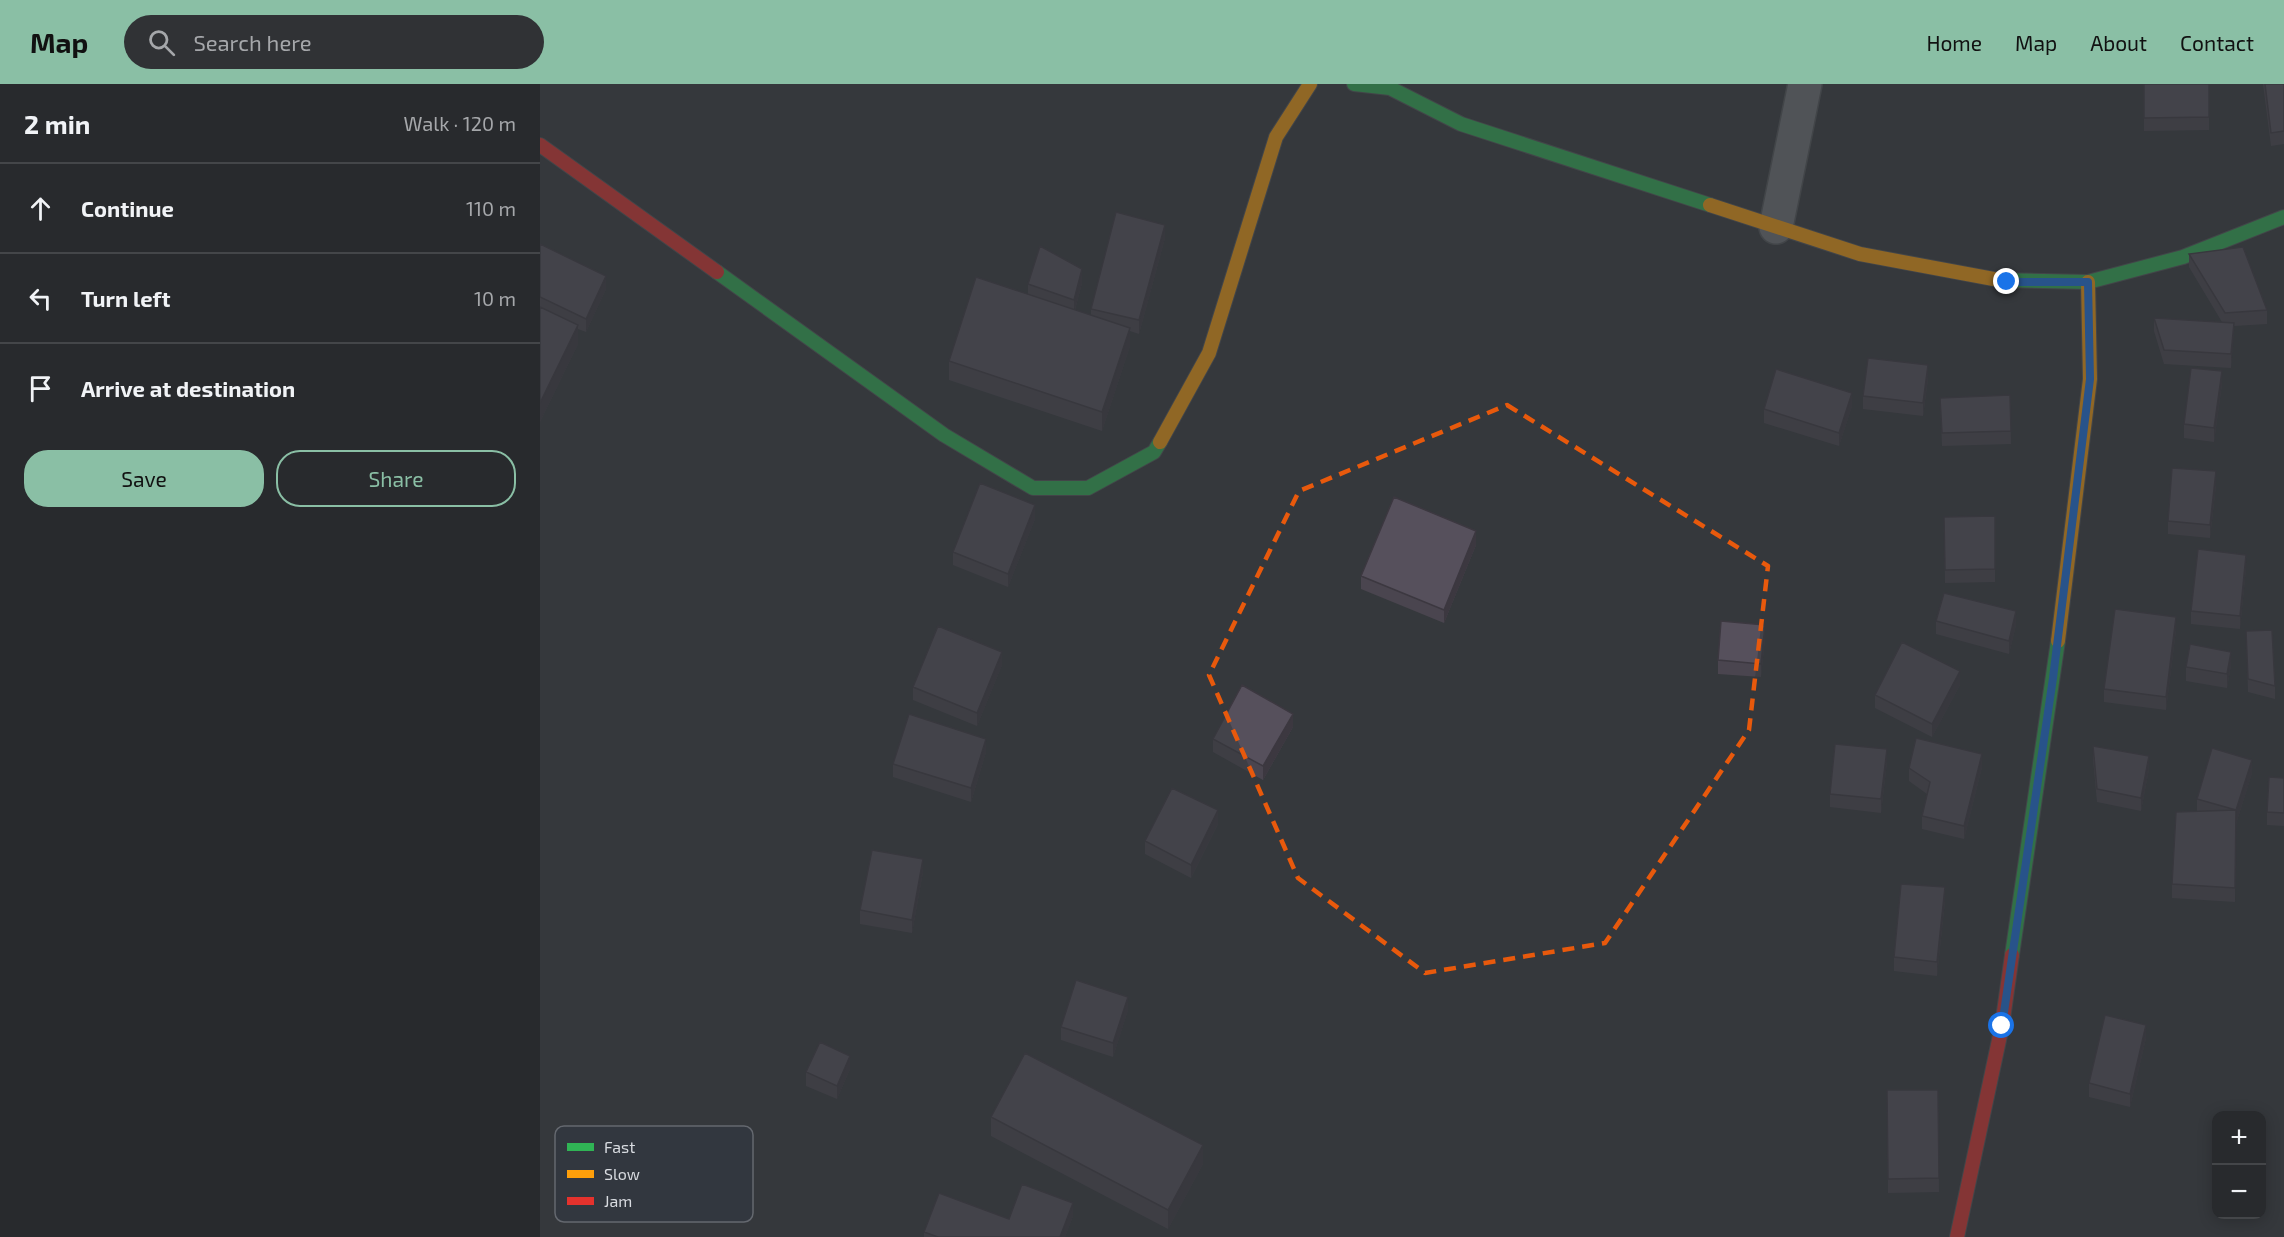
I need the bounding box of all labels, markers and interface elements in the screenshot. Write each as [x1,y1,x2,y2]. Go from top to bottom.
search box [124,15,544,69]
text: Map [30,25,88,59]
icon: search [145,26,178,59]
text: Search here [193,29,312,55]
text: Home [1926,30,1982,55]
text: Map [2015,30,2057,55]
text: About [2090,30,2147,55]
text: Contact [2180,30,2254,55]
text: 2 min [24,108,90,139]
text: Walk · 120 m [404,111,516,135]
icon: ahead [24,192,57,225]
text: Continue [81,195,174,221]
text: 110 m [466,196,516,220]
route end [1993,268,2019,294]
icon: left [24,282,57,315]
text: Turn left [81,285,170,311]
text: 10 m [474,286,516,310]
icon: arrive [24,372,57,405]
text: Arrive at destination [81,375,295,401]
button: Save [24,450,264,507]
button: Share [276,450,516,507]
route start [1988,1012,2014,1038]
map controls [2212,1111,2266,1219]
button: + [2212,1111,2266,1165]
legend [555,1126,753,1222]
text: Fast [604,1137,635,1156]
text: Slow [604,1164,640,1183]
button: − [2212,1165,2266,1219]
text: Jam [604,1191,632,1210]

